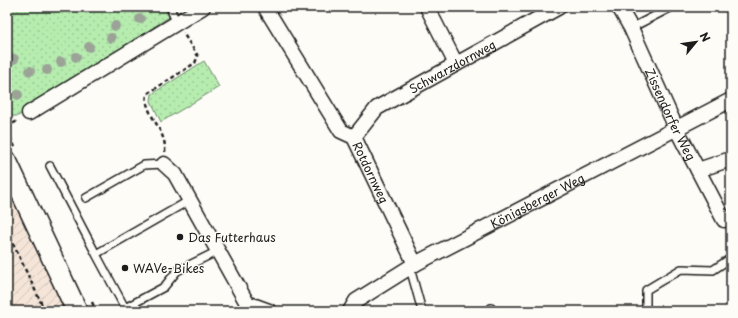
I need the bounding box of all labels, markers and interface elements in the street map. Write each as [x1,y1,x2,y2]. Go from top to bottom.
north arrow [676,22,716,62]
text: N [696,29,715,45]
street label: Schwarzdornweg [405,35,499,98]
street label: Zissendorfer Weg [641,65,700,164]
street label: Rotdornweg [348,138,394,206]
street label: Königsberger Weg [487,169,588,233]
place label: Das Futterhaus [188,228,276,246]
marker: Das Futterhaus [175,232,185,242]
place label: WAVe-Bikes [133,259,205,277]
marker: WAVe-Bikes [120,263,130,273]

